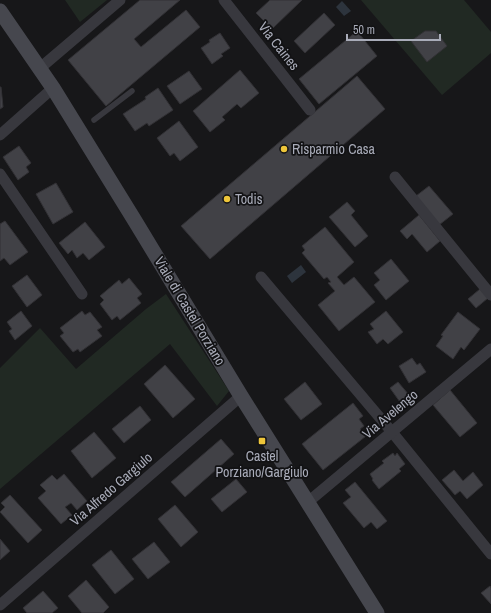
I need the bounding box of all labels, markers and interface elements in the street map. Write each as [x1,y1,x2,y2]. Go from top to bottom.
scale bar [347,16,440,42]
street label: Via Caines [254,18,304,74]
text: 50 m [353,22,375,38]
place label: Risparmio Casa [292,140,376,158]
marker: Risparmio Casa [279,144,289,154]
place label: Todis [235,190,263,208]
marker: Todis [222,194,232,204]
street label: Viale di Castel Porziano [150,253,230,369]
street label: Via Avelengo [358,385,422,443]
marker: Castel Porziano/Gargiulo [257,436,267,446]
place label: Castel Porziano/Gargiulo [215,447,309,481]
street label: Via Alfredo Gargiulo [66,448,156,530]

